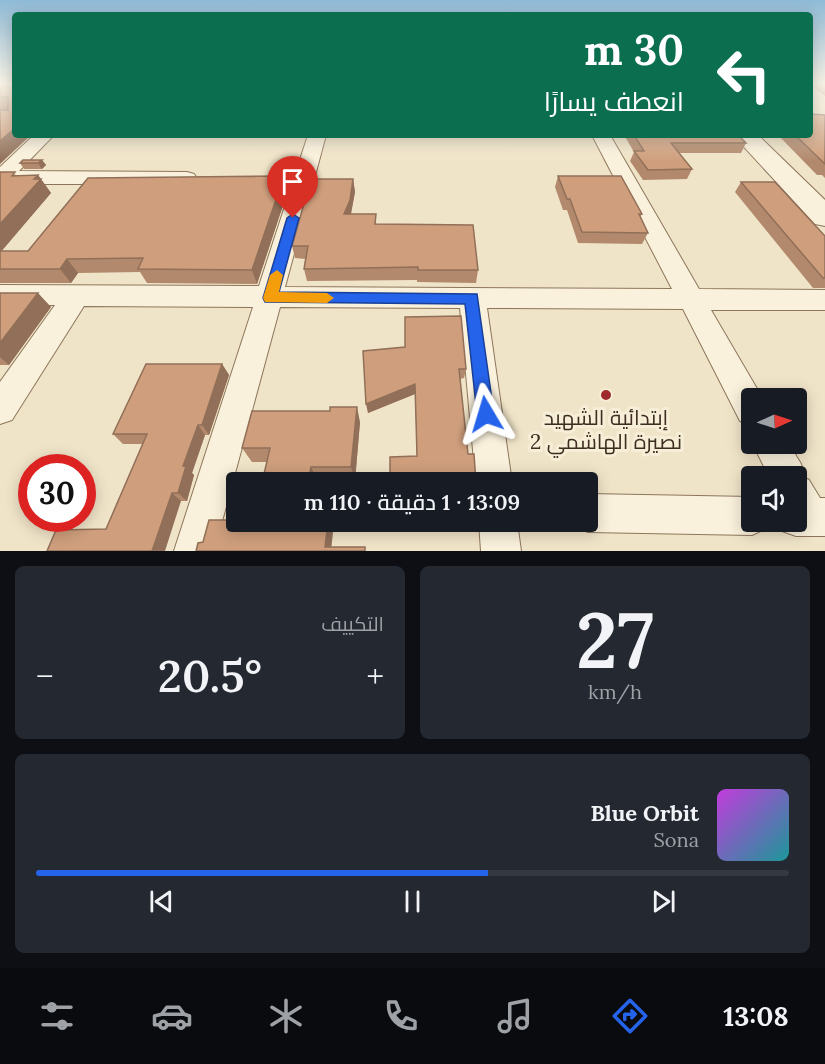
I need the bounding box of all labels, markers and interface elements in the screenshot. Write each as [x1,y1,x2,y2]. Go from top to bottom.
text: 30 m [584,23,684,77]
icon: left [705,36,783,114]
text: انعطف يسارًا [544,84,684,118]
pin [267,156,318,218]
icon: arrive [276,165,309,198]
position arrow [454,382,518,446]
marker: إبتدائية الشهيد نصيرة الهاشمي 2 [599,388,613,402]
north arrow [741,388,807,454]
map controls [741,388,807,532]
place label: إبتدائية الشهيد نصيرة الهاشمي 2 [530,404,682,458]
speed limit sign: 30 [18,454,96,532]
button: sound [741,466,807,532]
text: 13:09 · 1 دقيقة · 110 m [304,488,520,516]
text: 27 [576,590,654,689]
text: التكييف [321,611,384,636]
text: 20.5° [158,647,262,704]
text: − [36,655,54,697]
text: + [367,655,384,697]
text: km/h [588,679,642,704]
text: Blue Orbit [591,799,699,827]
text: Sona [654,827,699,852]
icon: previous [145,885,178,918]
icon: pause [396,885,429,918]
icon: next [647,885,680,918]
icon: filters [36,995,78,1037]
icon: car [151,995,193,1037]
icon: climate [265,995,307,1037]
icon: phone [380,995,422,1037]
icon: music [494,995,536,1037]
icon: directions [609,995,651,1037]
text: 13:08 [723,999,789,1033]

